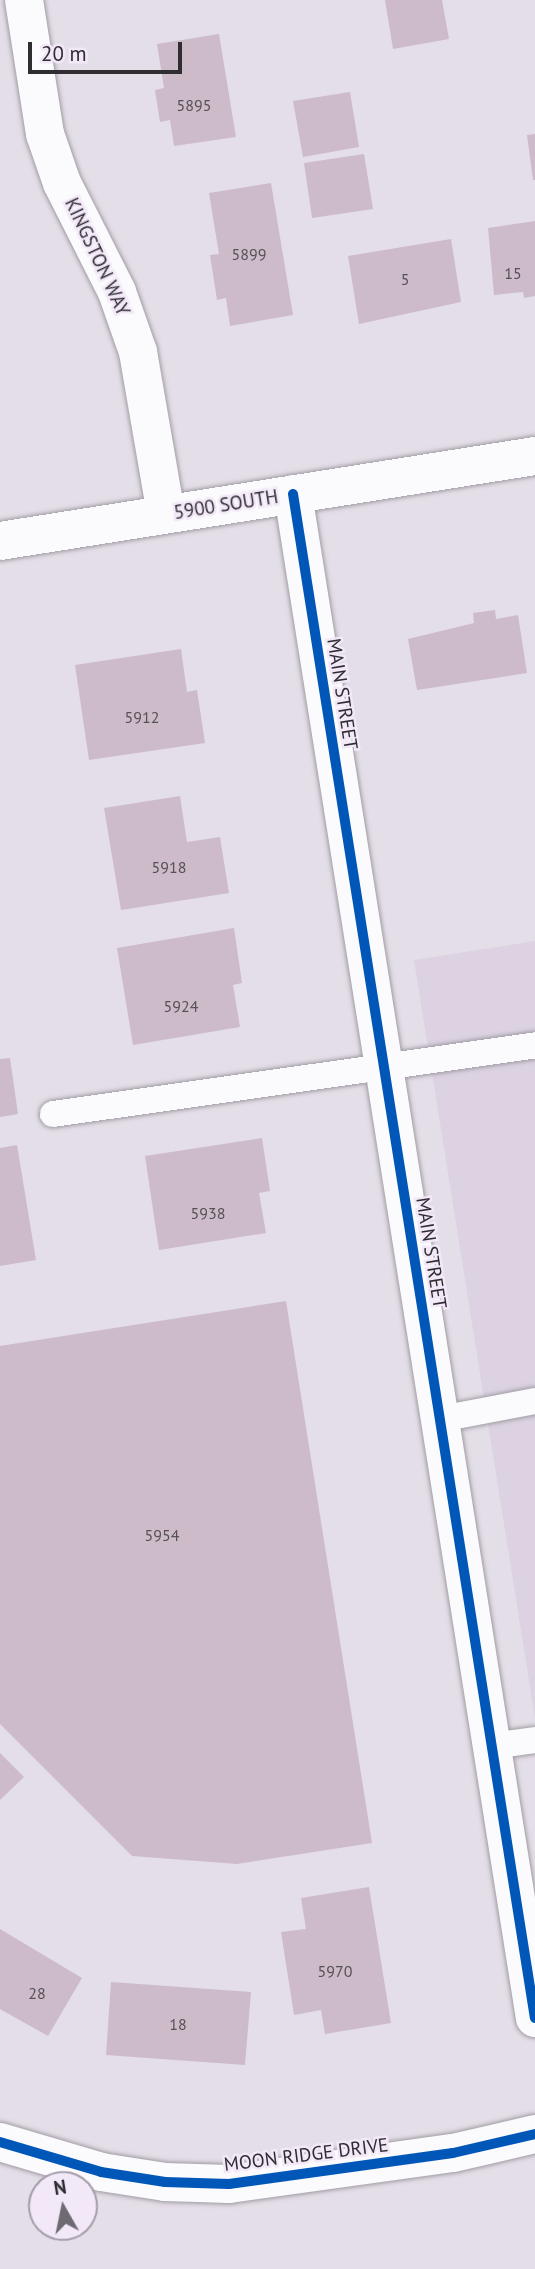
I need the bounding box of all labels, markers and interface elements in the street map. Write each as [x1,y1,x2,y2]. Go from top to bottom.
scale bar [32,28,186,72]
text: 20 m [41,40,87,67]
house number: 5895 [177,95,211,115]
street label: KINGSTON WAY [60,194,134,320]
house number: 5899 [232,244,266,264]
house number: 15 [504,263,522,283]
house number: 5 [401,269,409,289]
street label: 5900 SOUTH [172,486,280,524]
street label: MAIN STREET [322,637,362,751]
house number: 5912 [125,707,159,727]
house number: 5918 [152,857,186,877]
house number: 5924 [164,996,198,1016]
street label: MAIN STREET [411,1196,451,1310]
house number: 5938 [191,1203,225,1223]
house number: 5954 [145,1525,179,1545]
house number: 5970 [318,1961,352,1981]
house number: 28 [28,1983,46,2003]
house number: 18 [169,2014,187,2034]
street label: MOON RIDGE DRIVE [223,2134,389,2176]
north arrow [28,2171,98,2241]
text: N [52,2174,68,2200]

